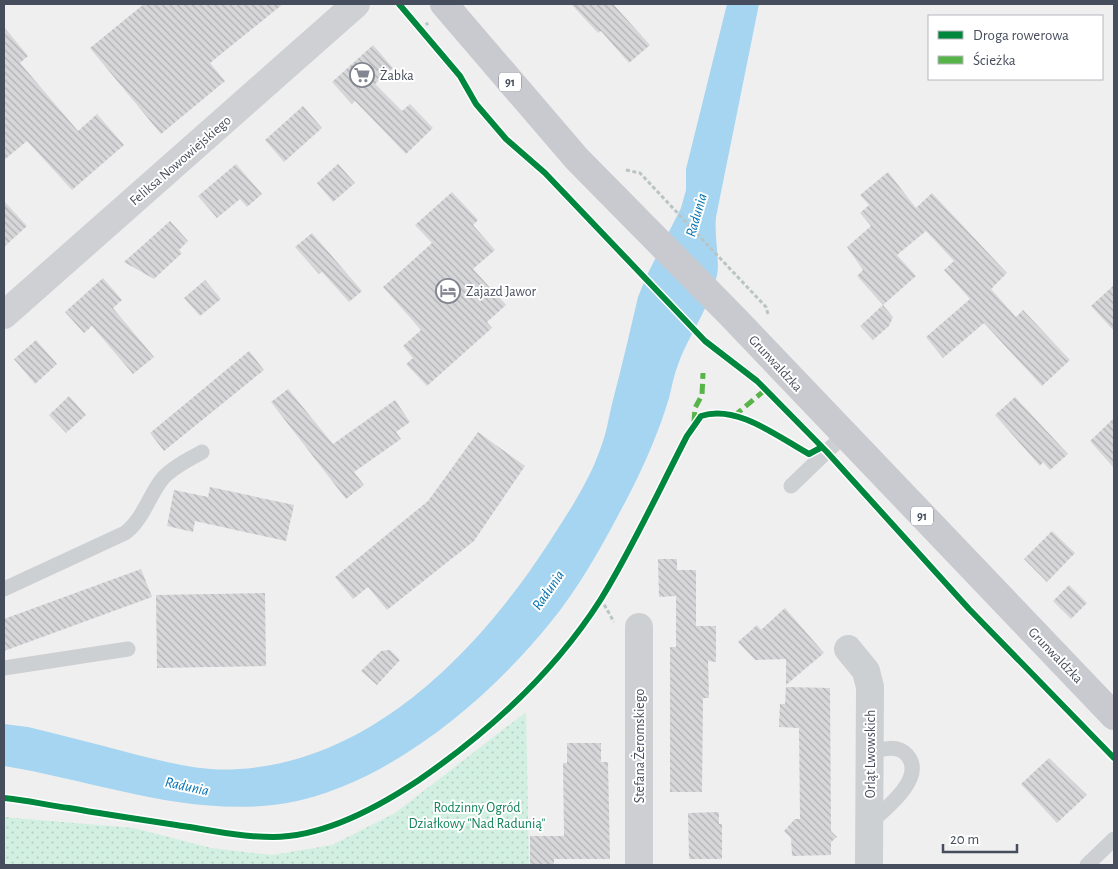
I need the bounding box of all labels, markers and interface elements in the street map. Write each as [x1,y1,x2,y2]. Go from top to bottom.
legend [928,15,1103,80]
text: Droga rowerowa [973,28,1069,43]
text: Ścieżka [973,51,1016,68]
supermarket icon: Żabka [349,62,375,88]
place label: Żabka [380,66,414,83]
road number: 91 [499,72,521,91]
street label: Feliksa Nowowiejskiego [127,113,234,208]
water label: Radunia [683,192,710,239]
hotel icon: Zajazd Jawor [435,278,461,304]
place label: Zajazd Jawor [466,285,536,299]
street label: Grunwaldzka [746,333,805,395]
road number: 91 [911,506,933,526]
water label: Radunia [529,568,567,613]
street label: Grunwaldzka [1025,625,1085,687]
street label: Stefana Żeromskiego [630,689,647,803]
street label: Orląt Lwowskich [864,710,878,798]
water label: Radunia [164,775,210,798]
park label: Rodzinny Ogród Działkowy "Nad Radunią" [409,801,546,831]
scale bar [943,822,1017,854]
text: 20 m [950,832,979,847]

